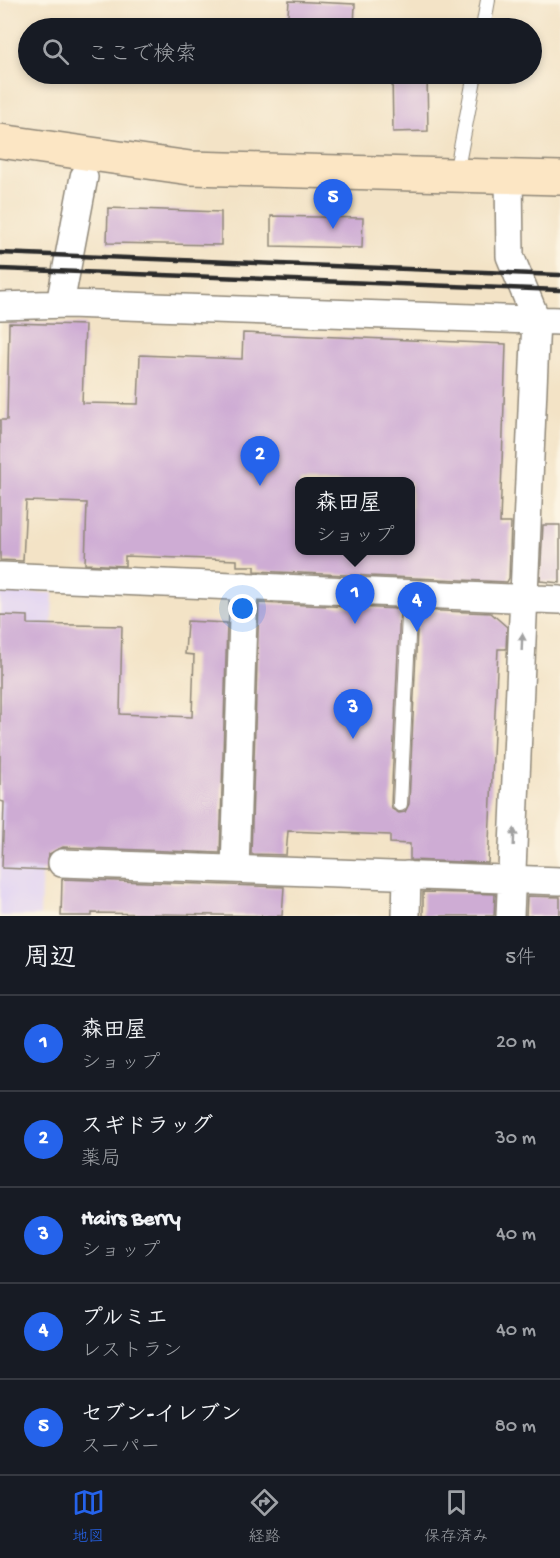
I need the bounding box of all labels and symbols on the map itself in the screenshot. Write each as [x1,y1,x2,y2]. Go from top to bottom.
pin: 5 [314,180,352,229]
pin: 2 [240,436,280,486]
pin: 1 [336,574,374,624]
pin: 4 [398,582,436,632]
your location [228,594,257,623]
one-way arrow [517,632,526,651]
pin: 3 [334,690,372,739]
one-way arrow [509,827,518,846]

